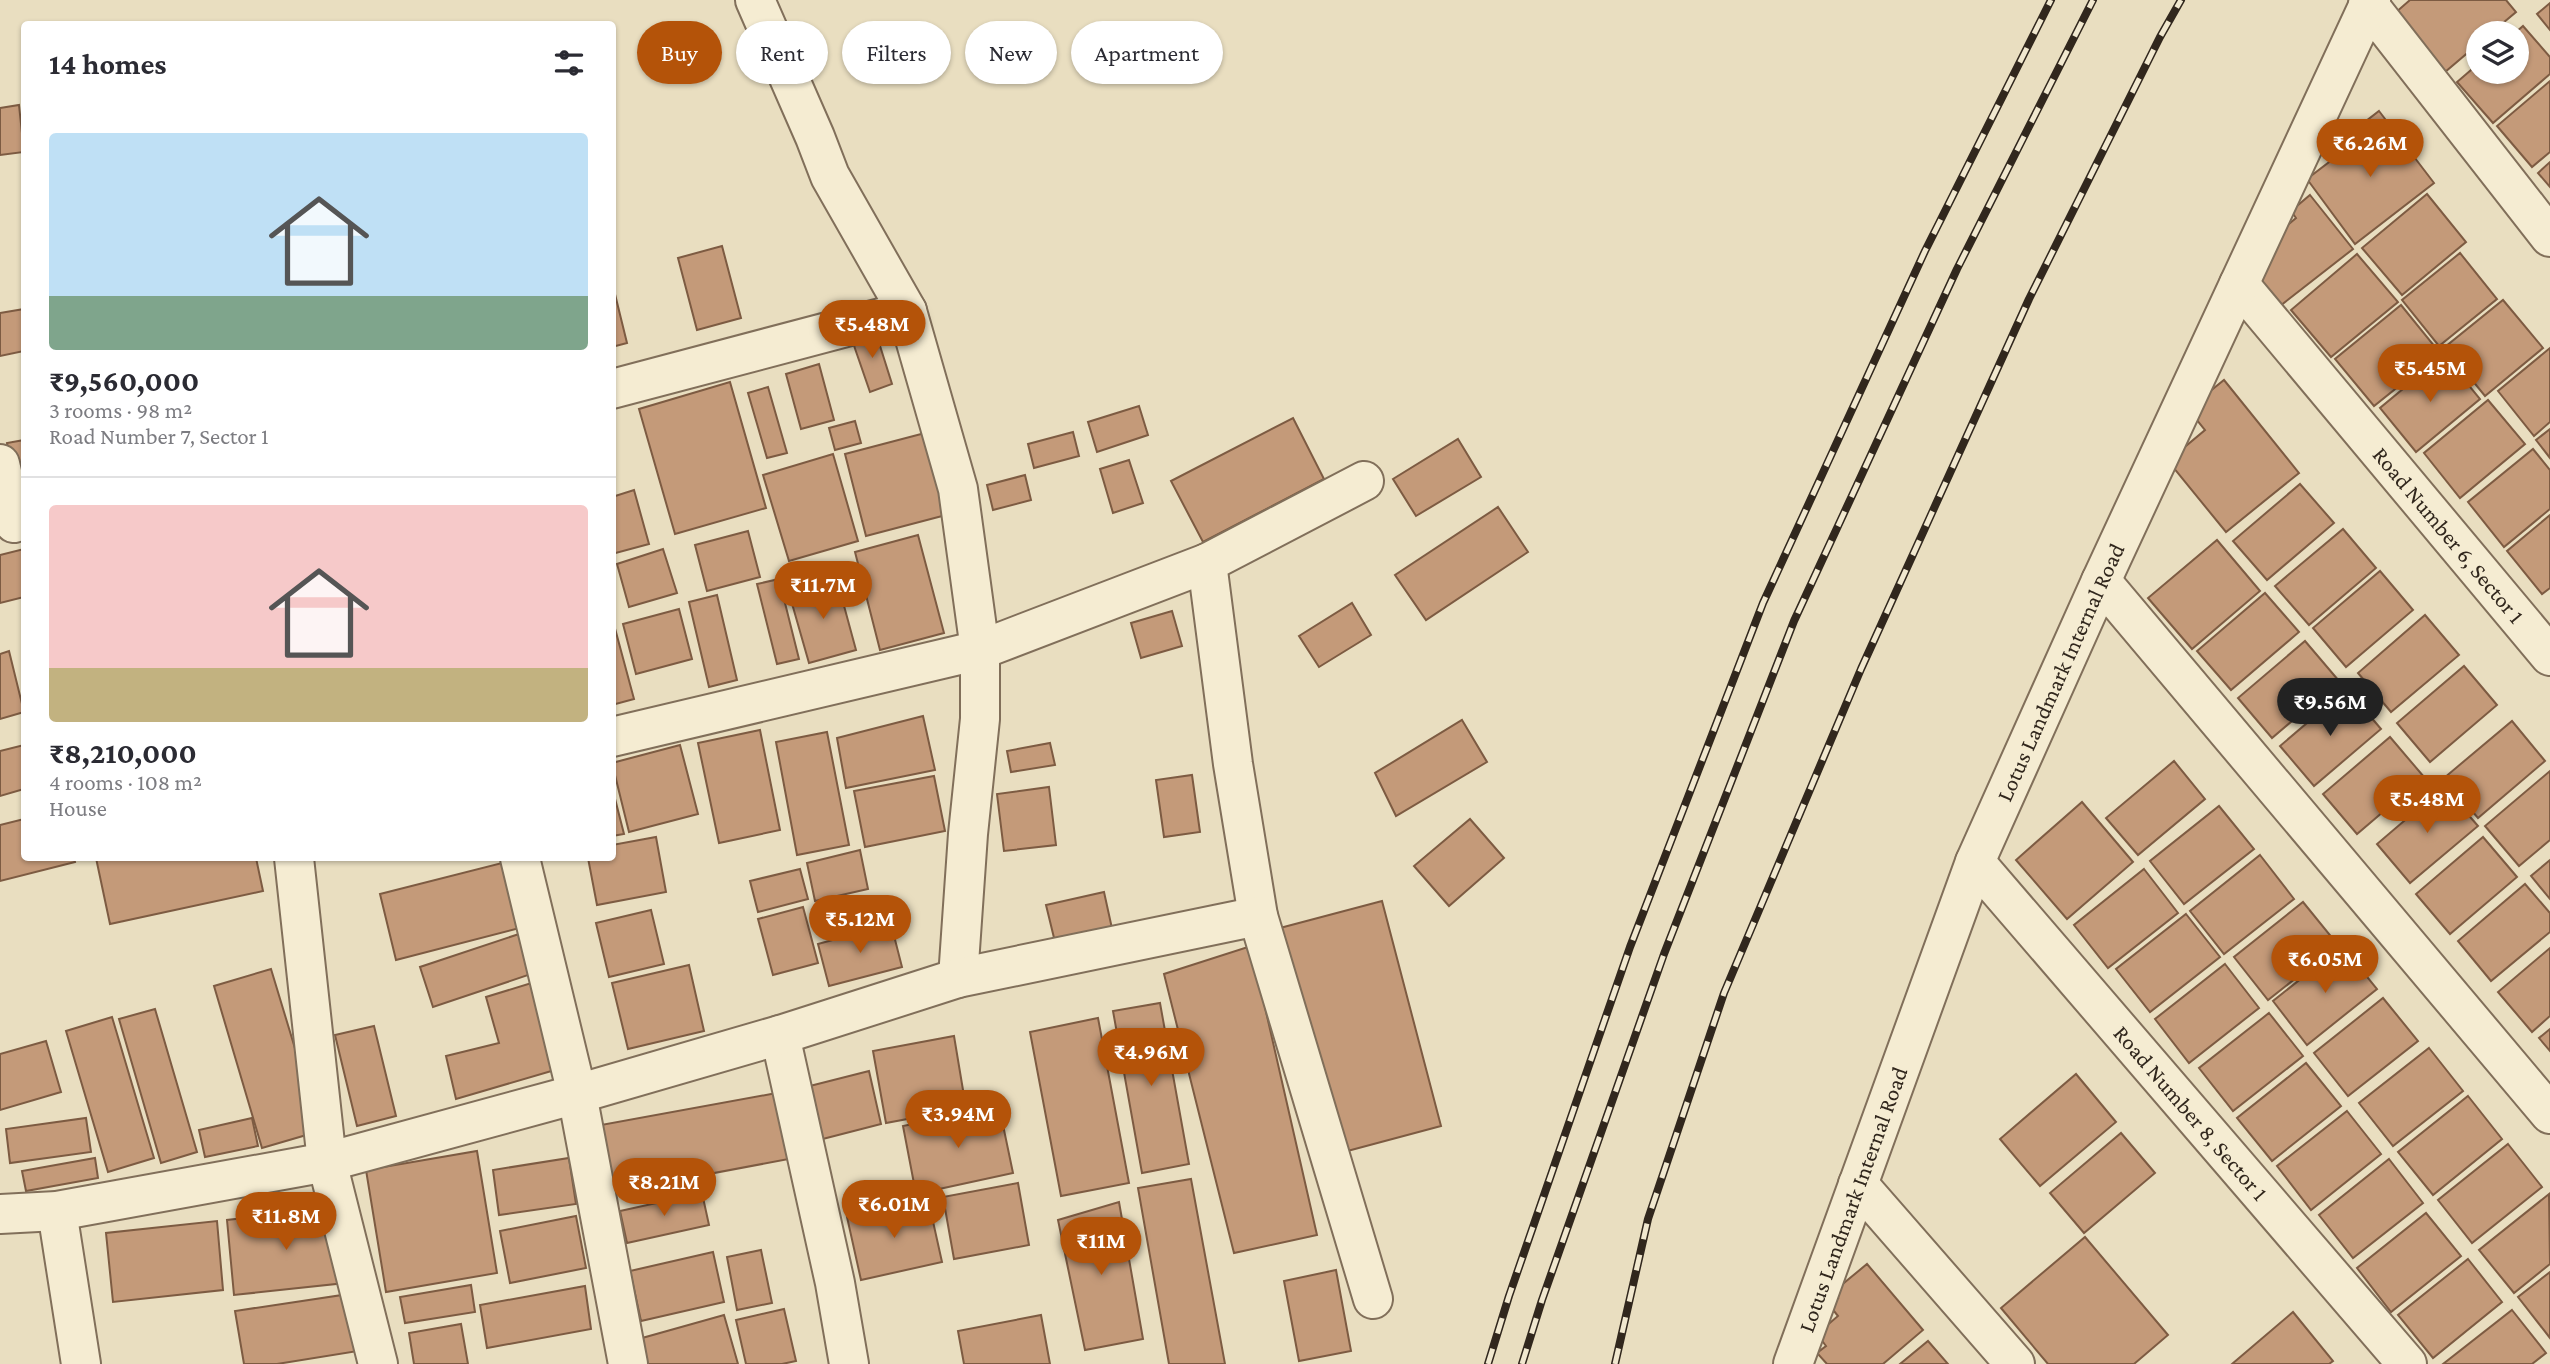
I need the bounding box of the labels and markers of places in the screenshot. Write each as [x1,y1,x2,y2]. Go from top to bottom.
pin: ₹6.26M [2313,120,2427,179]
pin: ₹5.48M [815,300,929,360]
pin: ₹5.45M [2373,344,2487,404]
pin: ₹11.7M [766,562,880,621]
pin: ₹9.56M [2273,678,2387,738]
pin: ₹5.48M [2370,776,2484,835]
pin: ₹5.12M [803,895,917,955]
pin: ₹6.05M [2268,936,2382,995]
pin: ₹4.96M [1094,1028,1208,1088]
pin: ₹3.94M [901,1090,1015,1150]
pin: ₹8.21M [607,1158,721,1218]
pin: ₹6.01M [837,1180,951,1240]
pin: ₹11.8M [229,1192,343,1252]
pin: ₹11M [1060,1218,1142,1277]

